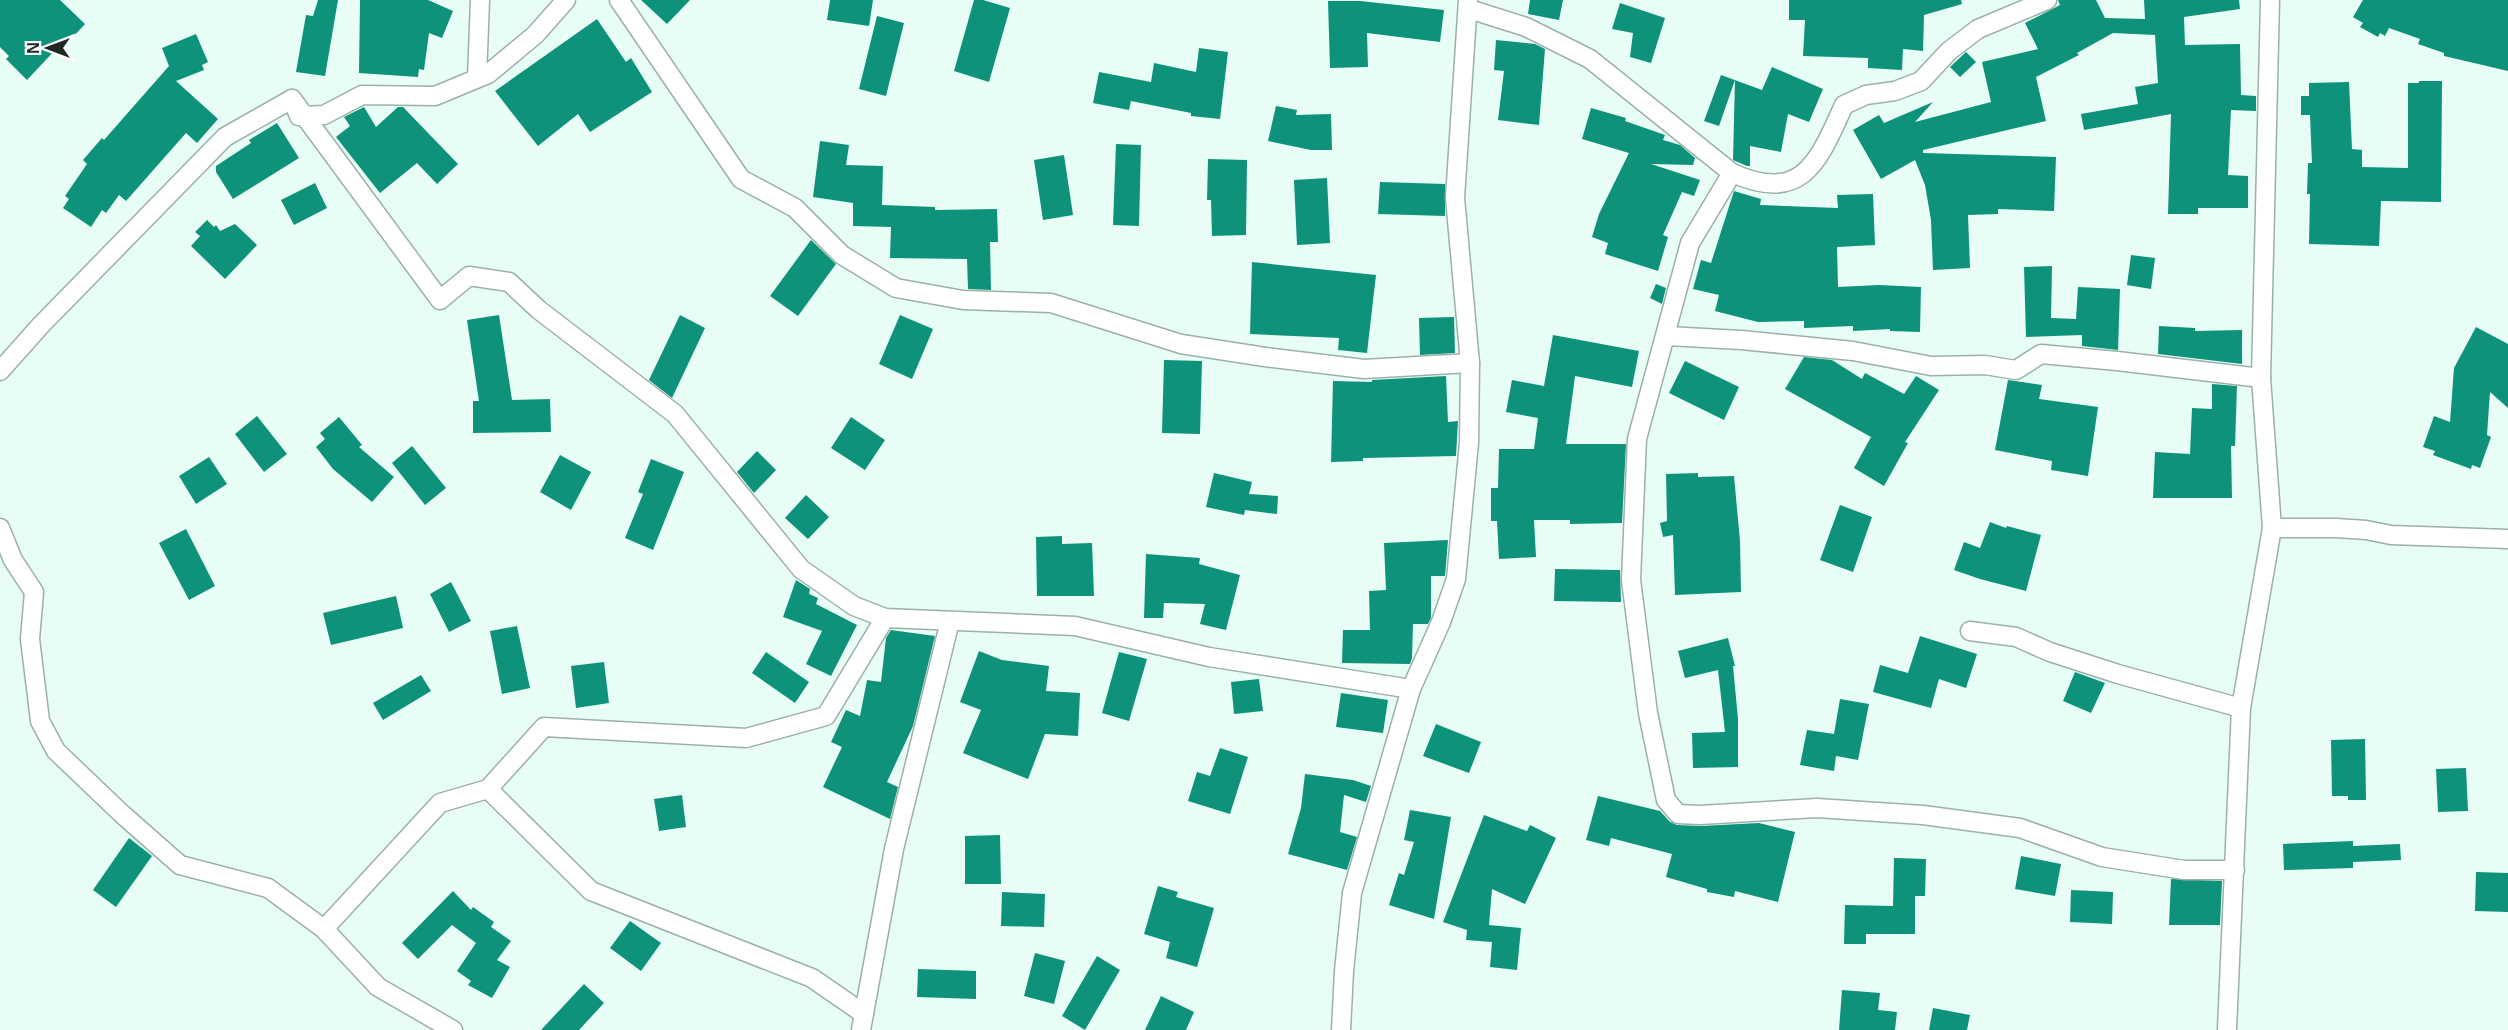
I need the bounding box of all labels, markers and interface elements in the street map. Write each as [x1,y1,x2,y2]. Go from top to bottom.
north arrow [18,18,78,78]
text: N [25,42,42,54]

